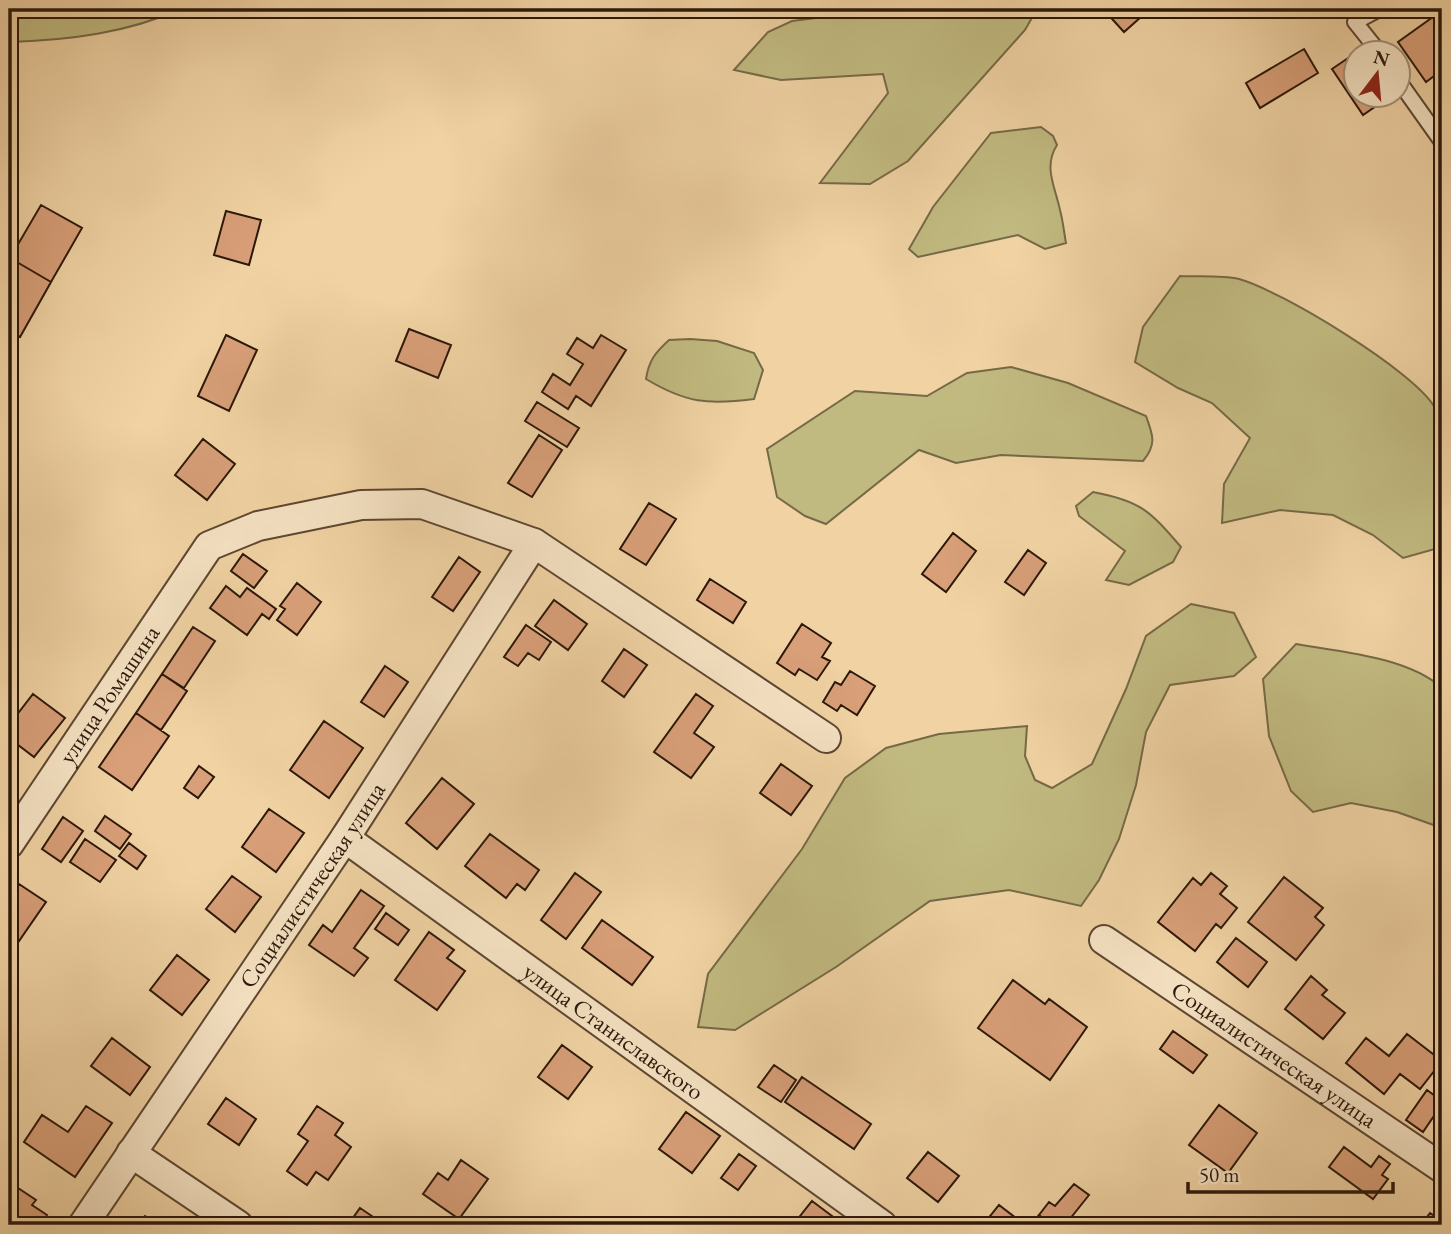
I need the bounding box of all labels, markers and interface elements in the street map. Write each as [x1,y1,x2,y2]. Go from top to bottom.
north arrow [1342,38,1412,108]
text: N [1371,44,1393,72]
street label: улица Ромашина [51,619,167,770]
street label: Социалистическая улица [232,776,392,994]
street label: улица Станиславского [517,955,710,1107]
street label: Социалистическая улица [1165,974,1383,1135]
scale bar [1188,1150,1393,1194]
text: 50 m [1199,1161,1240,1188]

